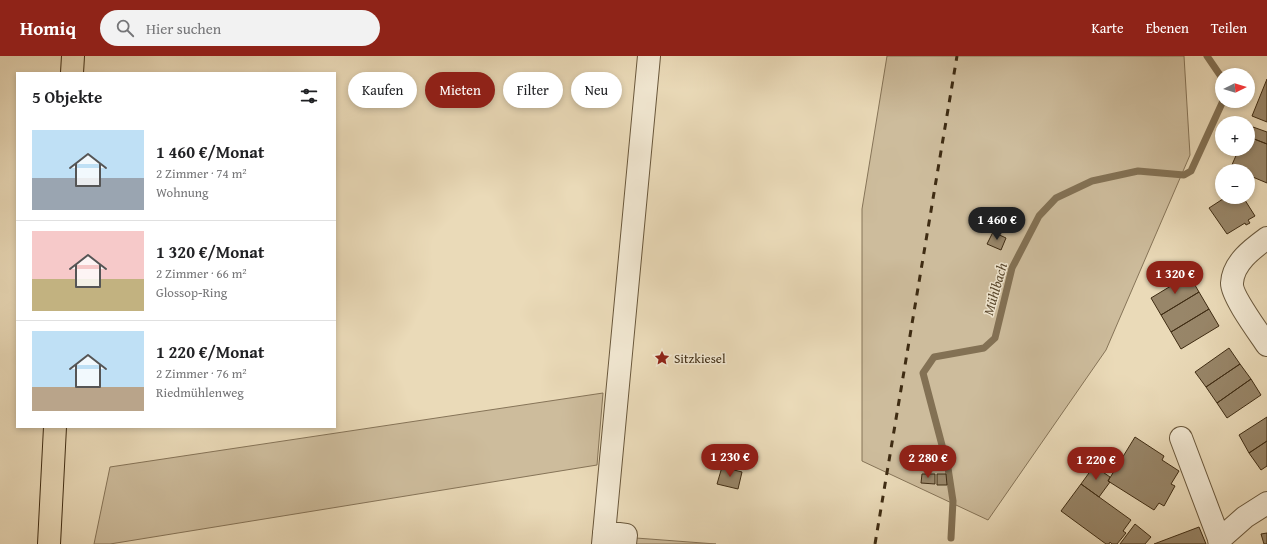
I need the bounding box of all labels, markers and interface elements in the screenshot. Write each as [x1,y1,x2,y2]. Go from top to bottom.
search box [100,10,380,46]
text: Homiq [20,14,76,42]
icon: search [114,17,136,39]
text: Hier suchen [146,18,221,39]
text: Karte [1091,18,1124,38]
text: Ebenen [1146,18,1189,38]
text: Teilen [1211,18,1247,38]
north arrow [1215,68,1255,108]
map controls [1215,68,1255,204]
chip: Kaufen [348,72,417,108]
chip: Mieten [425,72,495,108]
chip: Filter [503,72,563,108]
chip: Neu [571,72,622,108]
text: 5 Objekte [32,84,102,109]
icon: filters [298,85,320,107]
button: + [1215,116,1255,156]
text: 1 460 €/Monat [156,139,265,164]
icon: home [64,146,112,194]
text: 2 Zimmer · 74 m² [156,164,247,183]
button: − [1215,164,1255,204]
text: Wohnung [156,183,209,202]
pin: 1 460 € [960,207,1034,241]
text: 1 460 € [977,210,1017,229]
text: 1 320 €/Monat [156,239,265,264]
icon: home [64,247,112,295]
water label: Mühlbach [978,260,1012,318]
pin: 1 320 € [1138,261,1212,295]
text: 2 Zimmer · 66 m² [156,264,247,283]
text: 1 320 € [1155,264,1195,283]
text: Glossop-Ring [156,283,227,302]
text: 1 220 €/Monat [156,339,265,364]
icon: home [64,347,112,395]
place icon: Sitzkiesel [653,349,671,367]
place label: Sitzkiesel [674,349,726,368]
text: 2 Zimmer · 76 m² [156,364,247,383]
text: Riedmühlenweg [156,383,244,402]
pin: 1 230 € [693,444,767,478]
pin: 2 280 € [891,445,965,479]
text: 1 230 € [710,447,750,466]
pin: 1 220 € [1059,447,1133,481]
text: 2 280 € [908,448,948,467]
text: 1 220 € [1076,450,1116,469]

